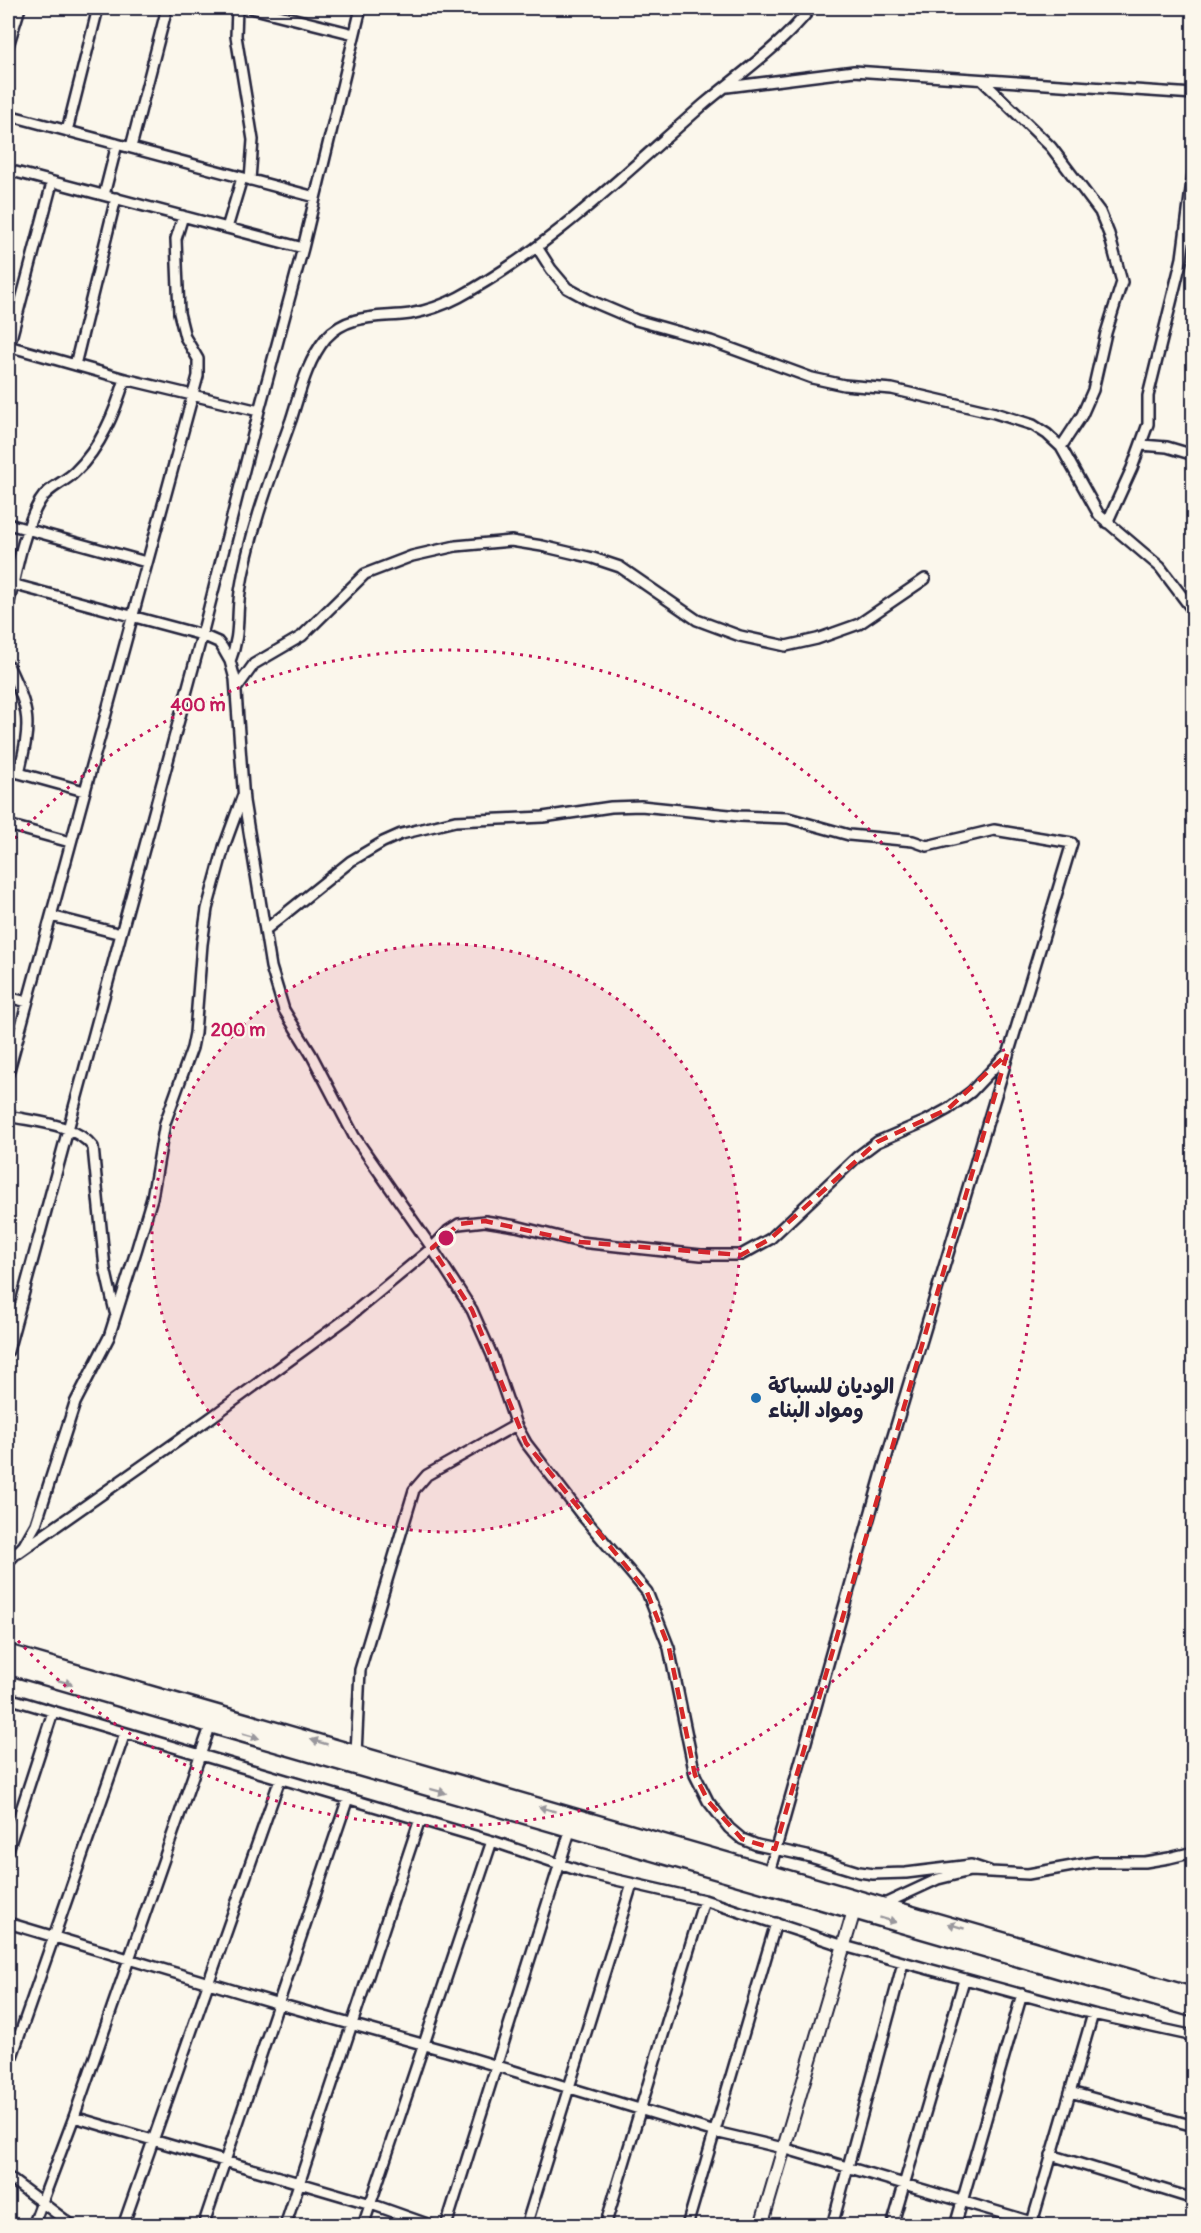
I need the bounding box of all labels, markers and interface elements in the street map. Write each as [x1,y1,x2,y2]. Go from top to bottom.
text: 400 m [171,694,225,717]
text: 200 m [211,1019,265,1042]
centre of rings [436,1228,456,1248]
place label: الوديان للسباكة ومواد البناء [768,1373,894,1424]
marker: الوديان للسباكة ومواد البناء [749,1391,763,1405]
one-way arrow [55,1678,73,1687]
one-way arrow [242,1732,260,1741]
one-way arrow [310,1737,328,1746]
one-way arrow [429,1787,447,1797]
one-way arrow [537,1804,555,1813]
one-way arrow [879,1916,897,1925]
one-way arrow [947,1921,965,1930]

